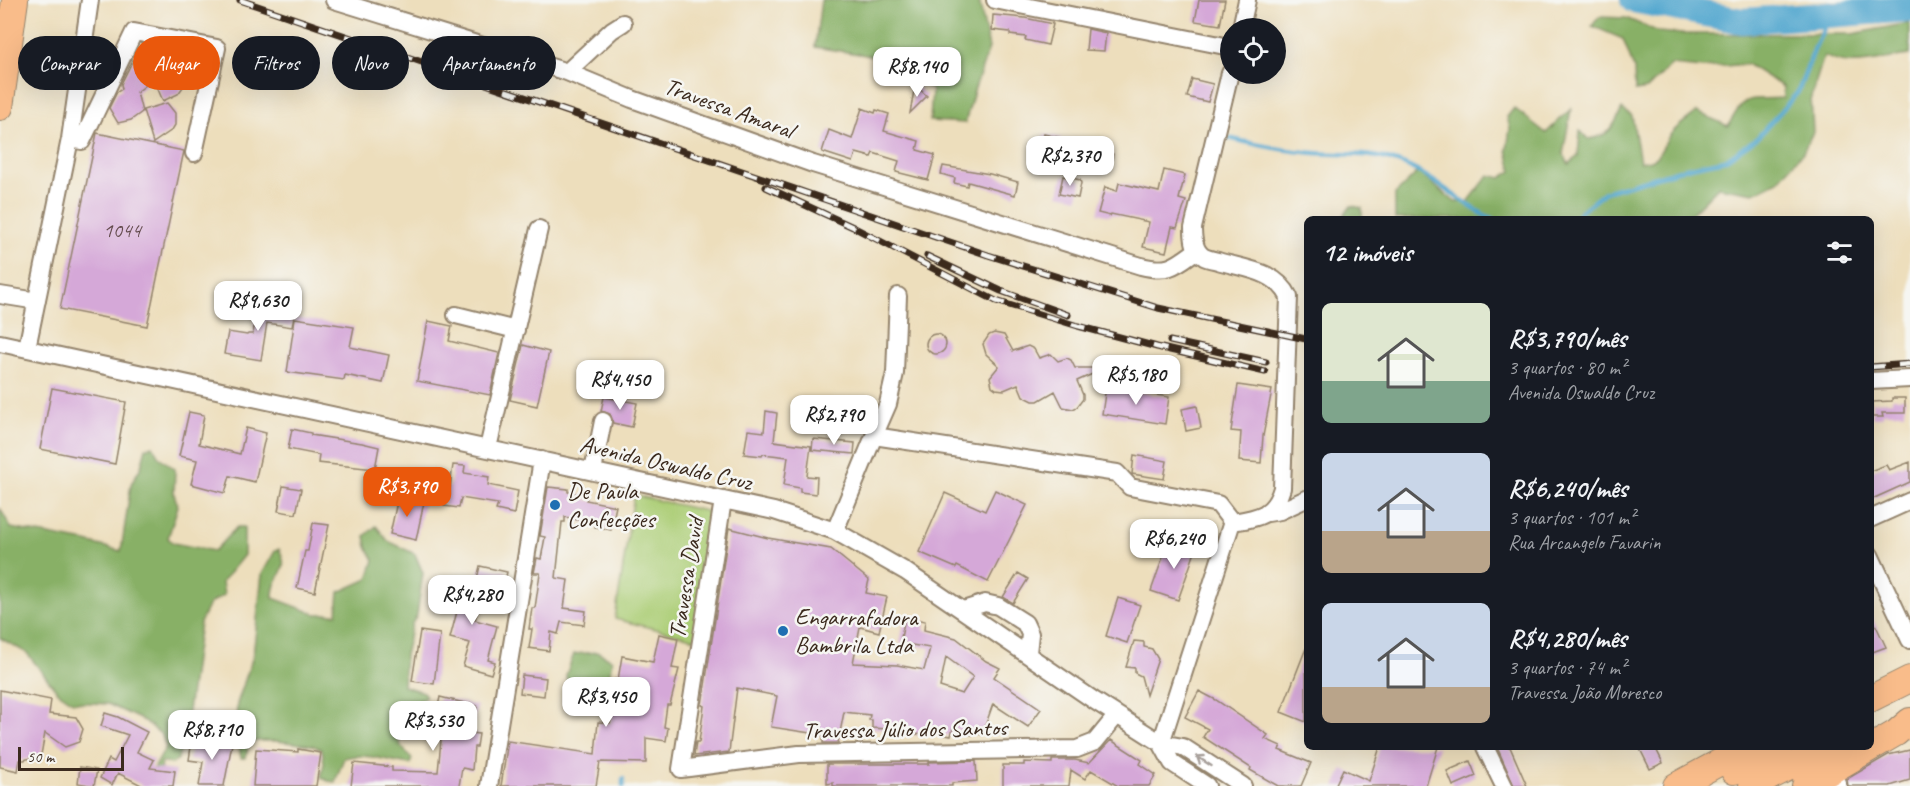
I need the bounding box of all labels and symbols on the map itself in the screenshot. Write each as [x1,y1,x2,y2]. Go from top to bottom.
pin: R$8,140 [862,47,972,98]
street label: Travessa Amaral [660,71,801,147]
pin: R$2,370 [1015,136,1125,187]
house number: 1044 [103,217,143,243]
pin: R$9,630 [203,281,313,332]
pin: R$5,180 [1081,355,1191,406]
pin: R$4,450 [565,360,675,411]
pin: R$2,790 [779,395,889,446]
street label: Avenida Oswaldo Cruz [577,429,756,498]
pin: R$3,790 [352,467,462,518]
place label: De Paula Confecções [567,476,657,534]
marker: De Paula Confecções [548,498,562,512]
street label: Travessa David [662,512,711,641]
pin: R$6,240 [1119,519,1229,570]
pin: R$4,280 [417,575,527,626]
place label: Engarrafadora Bambrila Ltda [795,602,919,660]
marker: Engarrafadora Bambrila Ltda [776,624,790,638]
pin: R$3,450 [551,677,661,728]
pin: R$3,530 [378,701,488,752]
pin: R$8,710 [157,710,267,761]
street label: Travessa Júlio dos Santos [803,712,1009,746]
scale bar [18,744,124,772]
one-way arrow [1195,754,1212,767]

